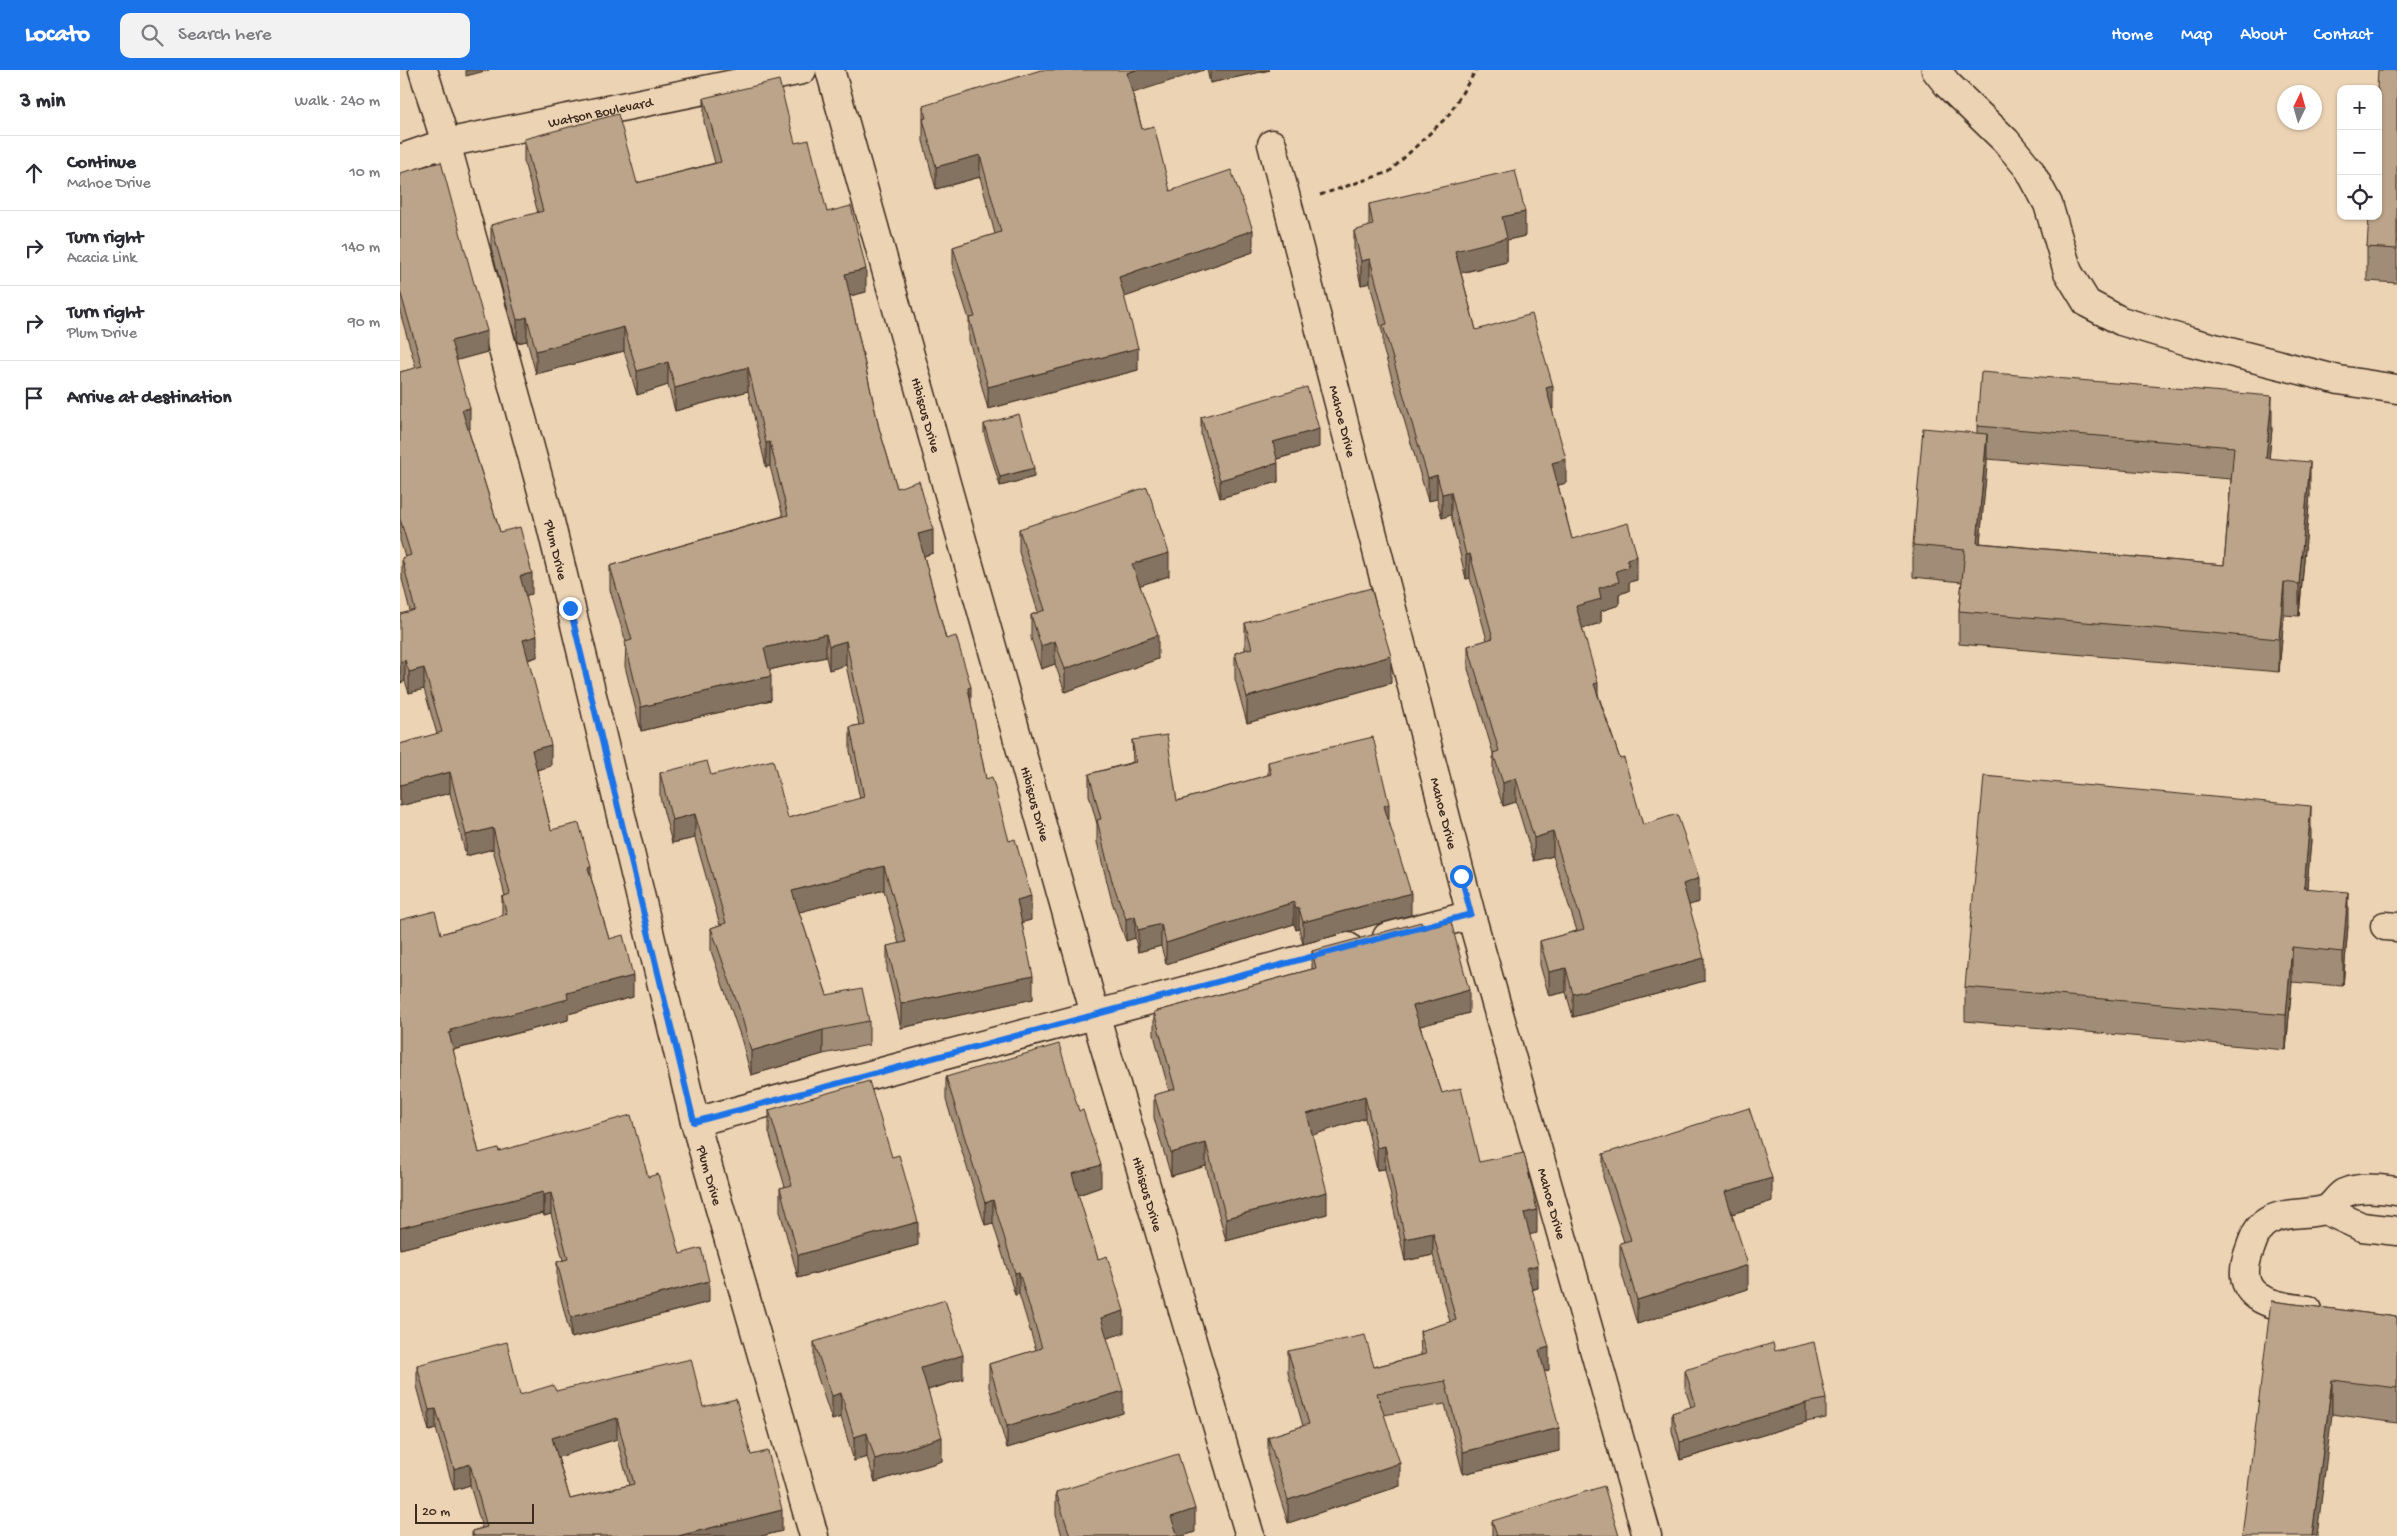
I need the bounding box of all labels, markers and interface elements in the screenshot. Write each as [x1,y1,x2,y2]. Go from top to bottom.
search box [120,13,470,58]
text: Locato [25,21,90,50]
icon: search [138,21,166,49]
text: Search here [178,24,272,47]
text: Home [2111,25,2153,46]
text: Map [2181,25,2212,46]
text: About [2240,25,2286,46]
text: Contact [2314,25,2372,46]
north arrow [2277,85,2322,130]
map controls [2337,85,2382,220]
button: + [2337,85,2382,130]
text: 3 min [20,90,65,115]
text: Walk · 240 m [295,93,380,112]
street label: Watson Boulevard [547,94,656,133]
button: − [2337,130,2382,175]
text: Continue [67,152,136,175]
icon: ahead [20,159,48,187]
text: 10 m [349,164,380,183]
text: Mahoe Drive [67,175,151,194]
button: locate [2337,175,2382,220]
text: Turn right [67,227,143,250]
icon: right [20,234,48,262]
text: 140 m [342,239,380,258]
text: Acacia Link [67,250,136,269]
text: Turn right [67,302,143,325]
icon: right [20,309,48,337]
text: 90 m [348,314,380,333]
text: Plum Drive [67,325,137,344]
street label: Hibiscus Drive [906,376,943,455]
icon: arrive [20,384,48,412]
street label: Mahoe Drive [1324,384,1359,460]
text: Arrive at destination [67,387,231,410]
street label: Plum Drive [539,517,570,583]
route end [559,597,582,620]
street label: Hibiscus Drive [1015,765,1052,844]
street label: Mahoe Drive [1425,776,1460,852]
route start [1450,865,1473,888]
street label: Plum Drive [691,1143,725,1208]
street label: Hibiscus Drive [1127,1155,1165,1235]
street label: Mahoe Drive [1532,1166,1569,1242]
scale bar [415,1501,534,1524]
text: 20 m [422,1504,450,1521]

